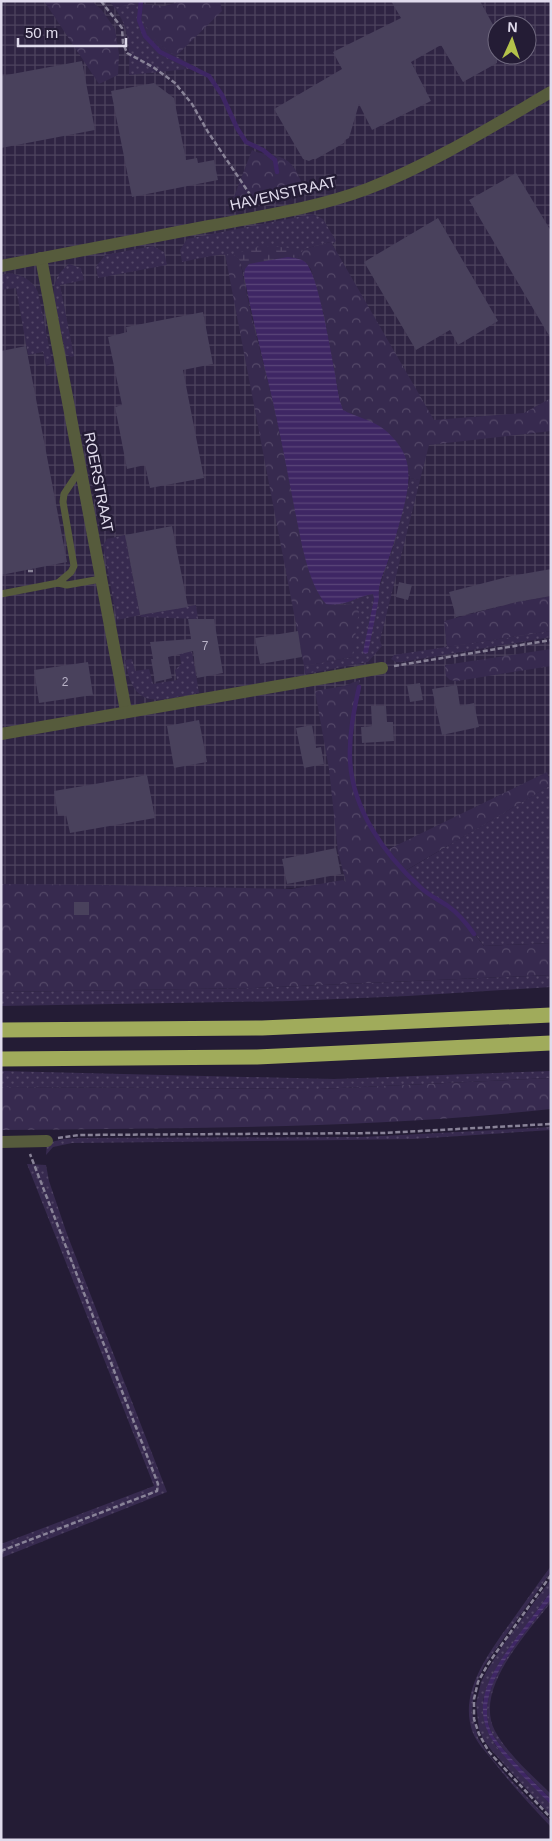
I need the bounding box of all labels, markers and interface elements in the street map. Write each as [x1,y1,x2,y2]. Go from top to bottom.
scale bar [18,15,125,47]
north arrow [487,15,537,65]
text: N [507,19,518,35]
text: 50 m [25,24,58,41]
street label: HAVENSTRAAT [228,172,338,214]
street label: ROERSTRAAT [81,431,117,533]
house number: 7 [202,639,209,653]
house number: 2 [62,675,69,689]

